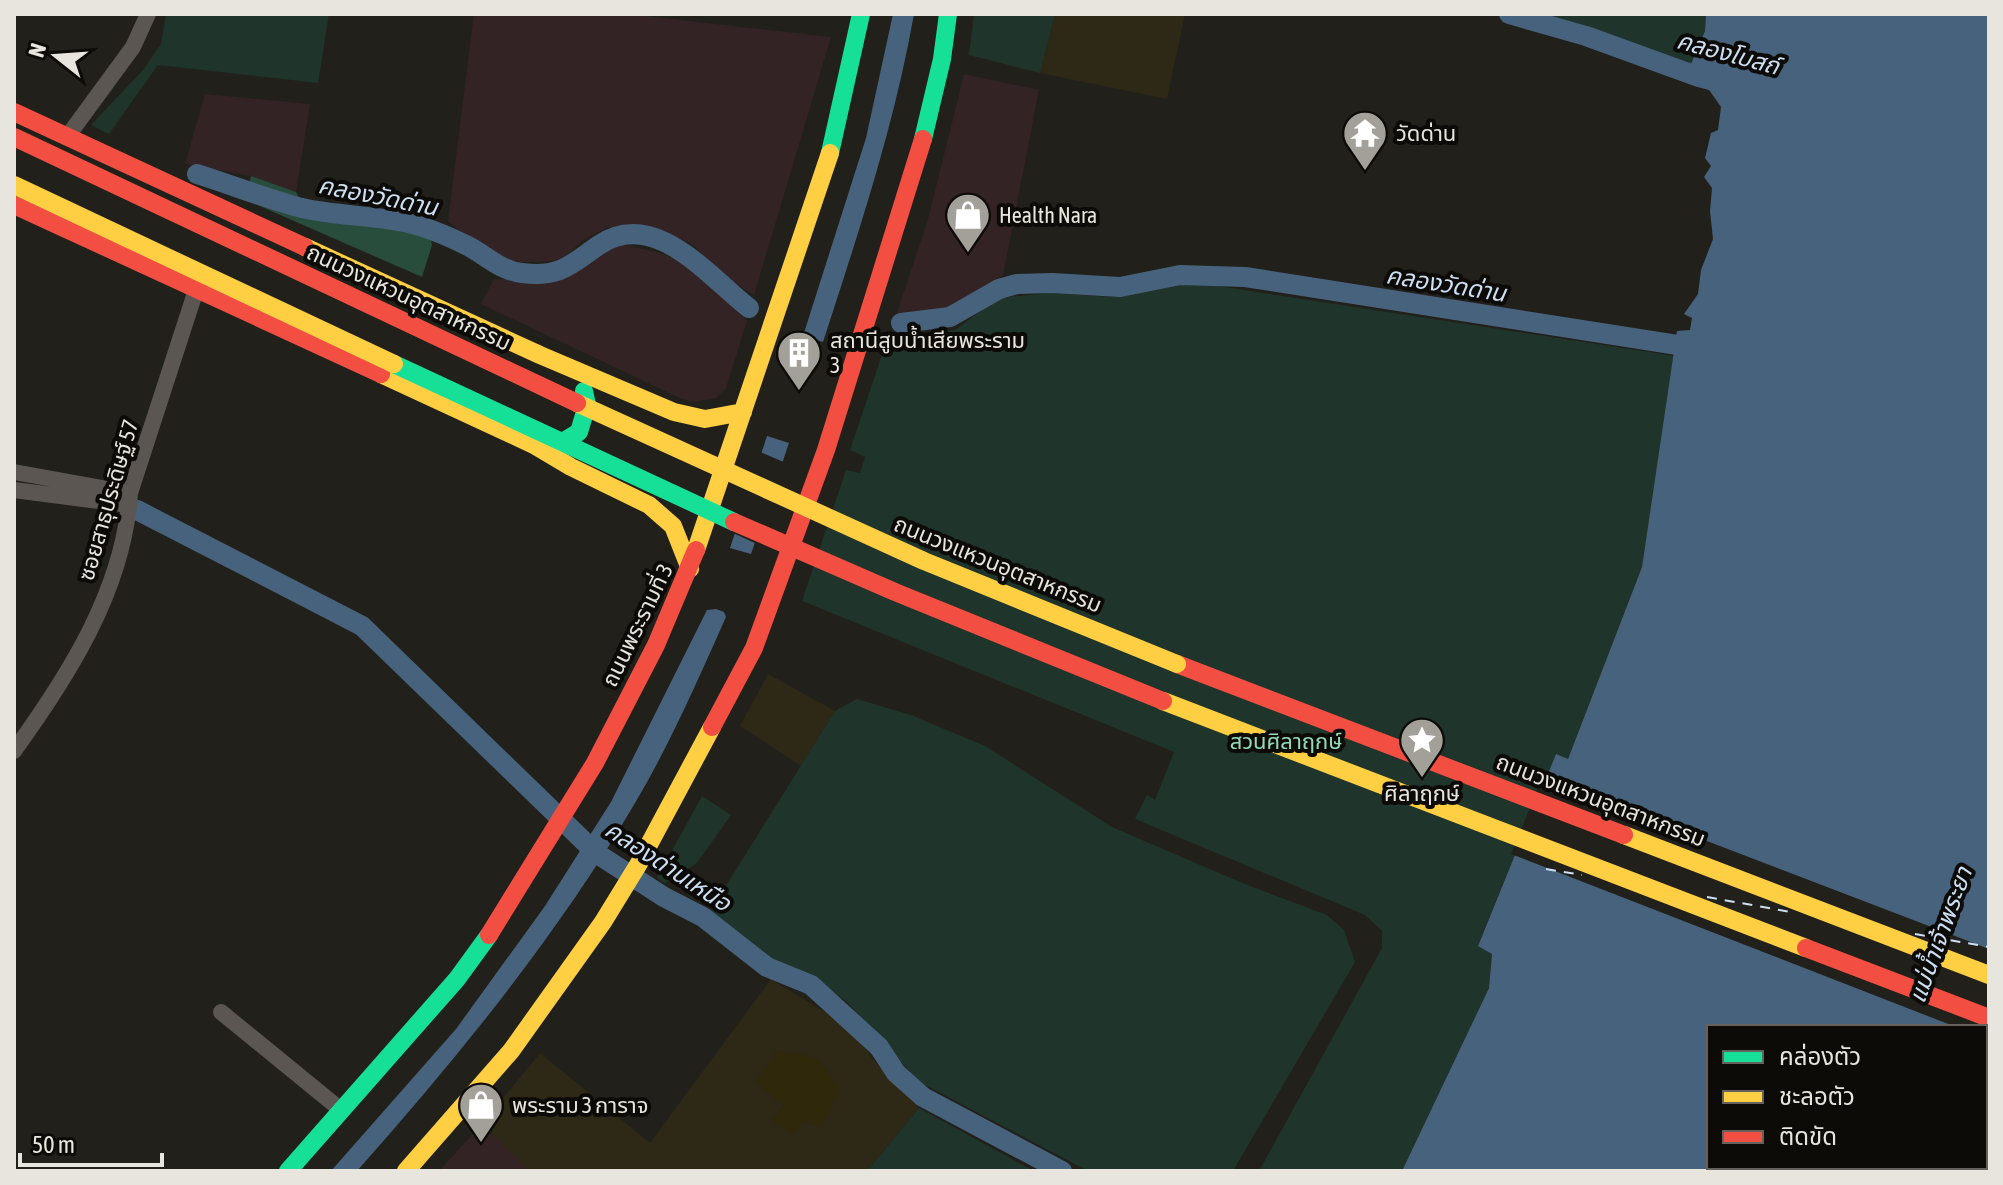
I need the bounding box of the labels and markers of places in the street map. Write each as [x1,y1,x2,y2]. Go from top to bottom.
temple icon: วัดด่าน [1341,109,1389,172]
place label: วัดด่าน [1396,120,1456,146]
shop icon: Health Nara [944,191,992,254]
place label: Health Nara [999,202,1097,228]
place label: สถานีสูบน้ำเสียพระราม 3 [830,325,1025,378]
building icon: สถานีสูบน้ำเสียพระราม 3 [775,329,823,392]
place icon: ศิลาฤกษ์ [1398,716,1446,779]
place label: ศิลาฤกษ์ [1384,780,1460,806]
shop icon: พระราม 3 การาจ [457,1081,505,1144]
place label: พระราม 3 การาจ [512,1092,649,1118]

